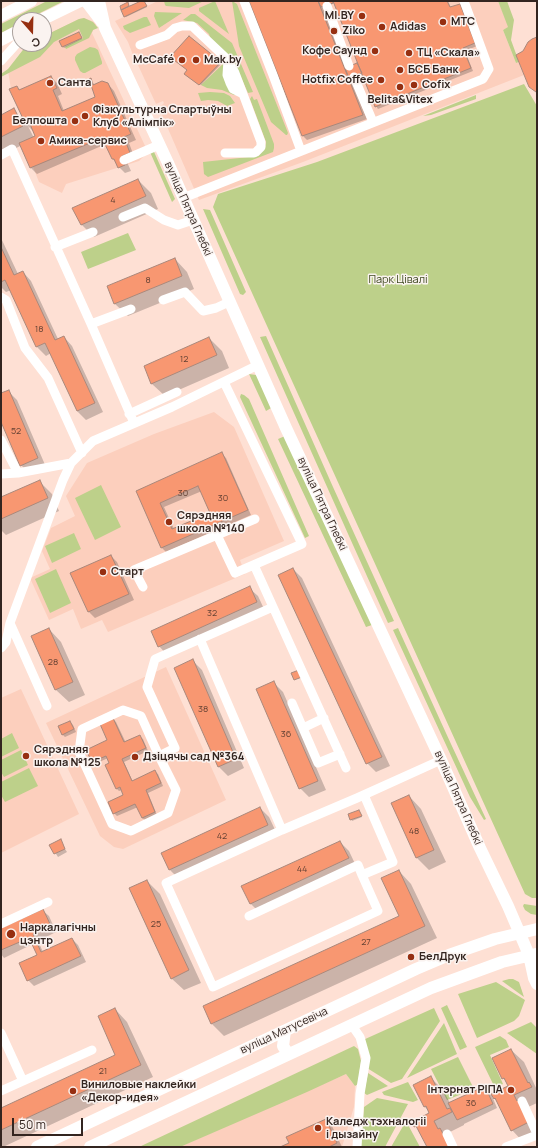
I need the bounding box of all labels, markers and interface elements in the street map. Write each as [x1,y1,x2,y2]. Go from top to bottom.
place label: MI.BY [325,9,354,23]
marker: MI.BY [357,11,367,21]
north arrow [12,12,52,52]
place label: МТС [451,15,475,29]
marker: МТС [438,17,448,27]
place label: Adidas [390,20,426,34]
marker: Adidas [377,22,387,32]
place label: Ziko [342,24,365,38]
marker: Ziko [329,26,339,36]
text: С [30,34,42,51]
place label: Кофе Саунд [302,44,367,58]
marker: Кофе Саунд [370,46,380,56]
place label: ТЦ «Скала» [417,46,480,60]
marker: ТЦ «Скала» [404,48,414,58]
place label: McCafé [133,53,174,67]
place label: Mak.by [204,53,242,67]
marker: McCafé [177,55,187,65]
marker: Mak.by [191,55,201,65]
place label: БСБ Банк [408,63,458,77]
marker: БСБ Банк [395,65,405,75]
place label: Hotfix Coffee [302,73,373,87]
marker: Hotfix Coffee [376,75,386,85]
place label: Санта [58,76,91,90]
marker: Санта [45,78,55,88]
place label: Cofix [422,78,450,92]
marker: Cofix [409,80,419,90]
marker: Belita&Vitex [395,82,405,92]
place label: Belita&Vitex [367,93,433,107]
place label: Фізкультурна Спартыўны Клуб «Алімпік» [93,103,232,129]
marker: Фізкультурна Спартыўны Клуб «Алімпік» [80,111,90,121]
place label: Белпошта [12,114,67,128]
marker: Белпошта [70,116,80,126]
place label: Амика-сервис [49,134,127,148]
marker: Амика-сервис [36,136,46,146]
street label: вуліца Пятра Глебкі [161,160,215,258]
house number: 4 [110,195,116,205]
park label: Парк Цівалі [368,273,428,287]
house number: 8 [145,275,151,285]
house number: 18 [35,324,43,334]
house number: 12 [180,354,188,364]
house number: 52 [11,426,21,436]
street label: вуліца Пятра Глебкі [295,455,349,553]
house number: 30 [178,488,188,498]
house number: 30 [218,493,228,503]
place label: Сярэдняя школа №140 [177,509,245,535]
marker: Сярэдняя школа №140 [164,517,174,527]
place label: Старт [111,565,144,579]
marker: Старт [98,567,108,577]
house number: 32 [207,608,217,618]
house number: 28 [48,657,58,667]
house number: 38 [198,704,208,714]
house number: 36 [281,729,291,739]
place label: Сярэдняя школа №125 [34,743,101,769]
street label: вуліца Пятра Глебкі [431,749,485,847]
place label: Дзіцячы сад №364 [143,750,244,764]
marker: Сярэдняя школа №125 [21,751,31,761]
marker: Дзіцячы сад №364 [130,752,140,762]
house number: 48 [409,826,419,836]
house number: 42 [217,831,227,841]
house number: 44 [297,864,307,874]
house number: 25 [151,919,161,929]
place label: Наркалагічны цэнтр [20,921,96,947]
marker: Наркалагічны цэнтр [5,928,17,940]
house number: 27 [361,937,371,947]
place label: БелДрук [419,950,466,964]
marker: БелДрук [406,952,416,962]
street label: вуліца Матусевіча [238,1005,330,1057]
house number: 21 [99,1066,107,1076]
place label: Виниловые наклейки «Декор-идея» [81,1078,196,1104]
place label: Інтэрнат РІПА [428,1083,503,1097]
marker: Інтэрнат РІПА [506,1085,516,1095]
marker: Виниловые наклейки «Декор-идея» [68,1086,78,1096]
house number: 36 [466,1098,476,1108]
scale bar [14,1110,85,1136]
place label: Каледж тэхналогіі і дызайну [326,1115,426,1141]
text: 50 m [19,1116,46,1133]
marker: Каледж тэхналогіі і дызайну [313,1123,323,1133]

